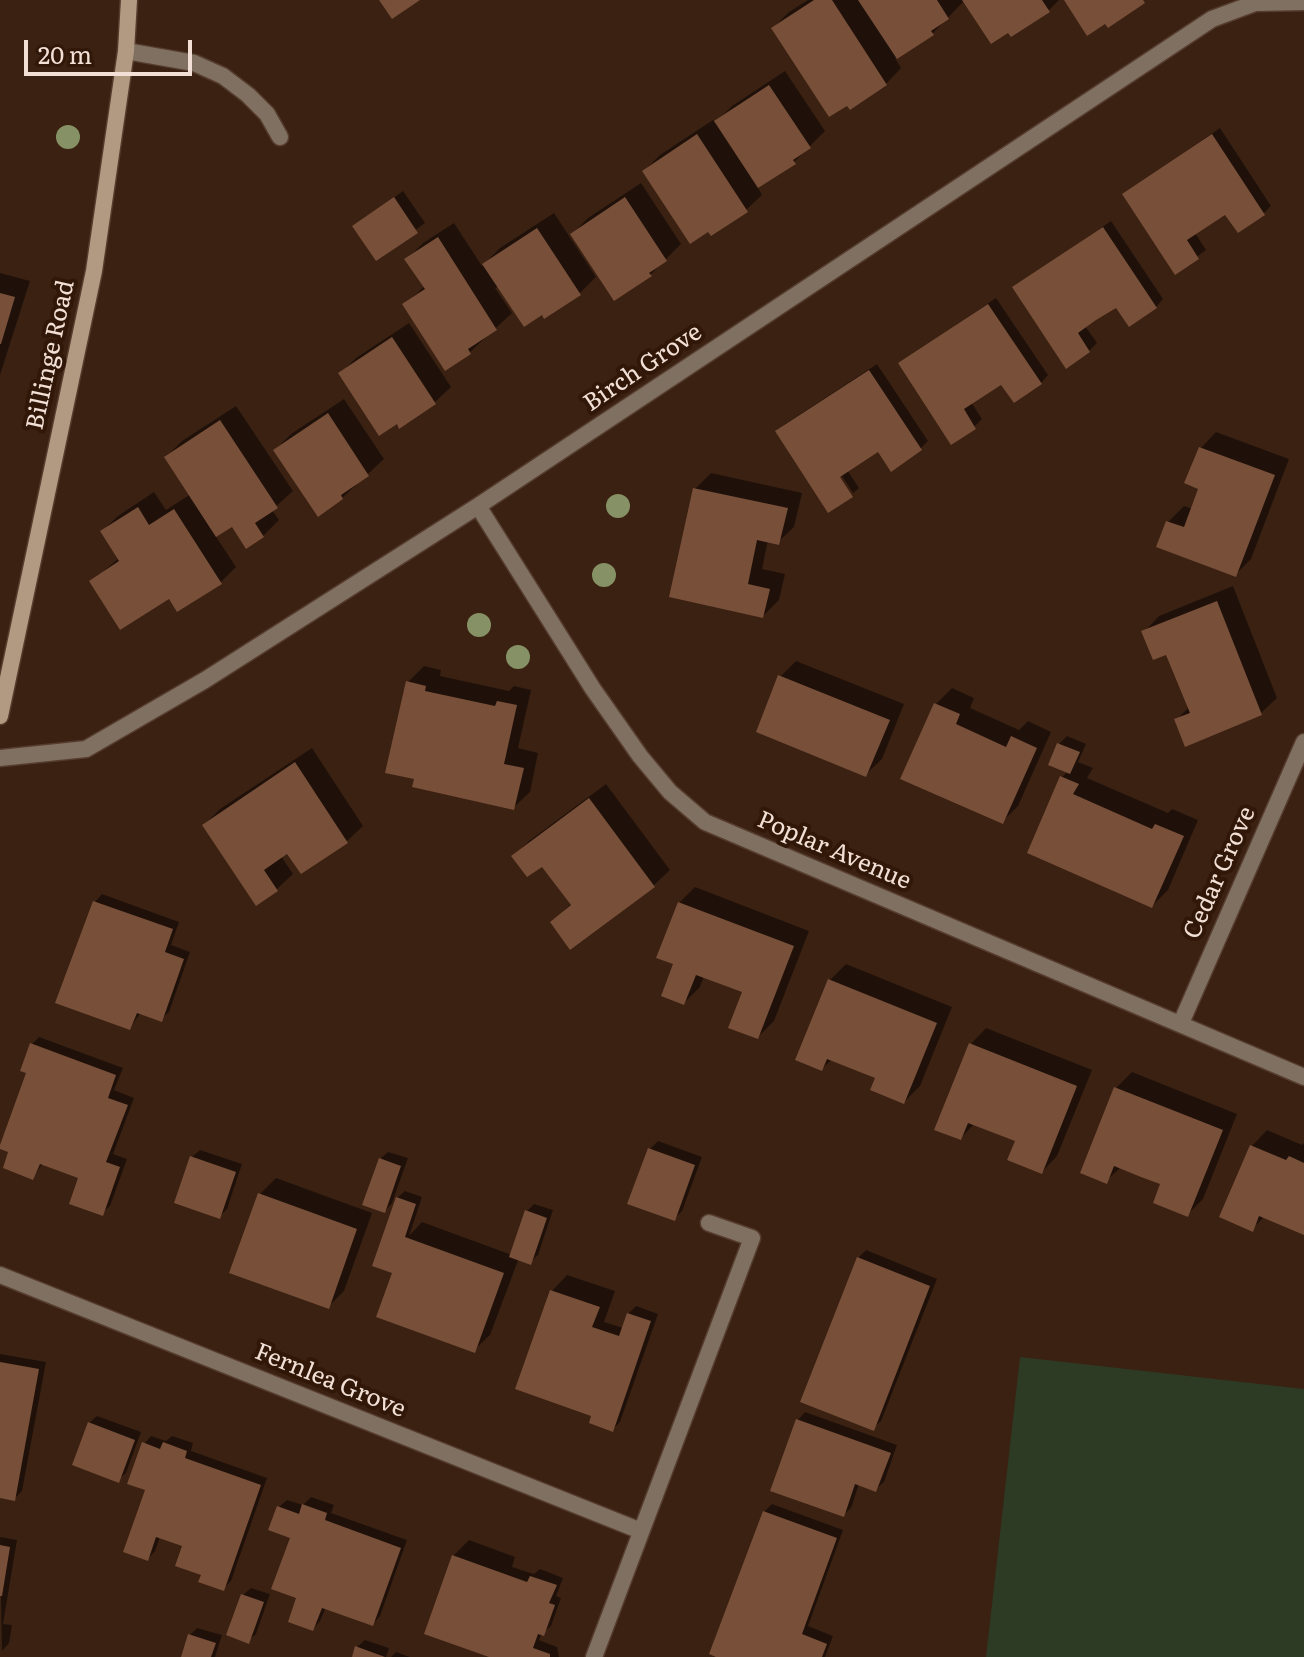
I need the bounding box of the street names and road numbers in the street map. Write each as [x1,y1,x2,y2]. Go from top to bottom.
street label: Billinge Road [21,278,81,432]
street label: Birch Grove [578,318,708,418]
street label: Cedar Grove [1178,802,1262,944]
street label: Poplar Avenue [753,806,915,896]
street label: Fernlea Grove [250,1338,410,1424]

